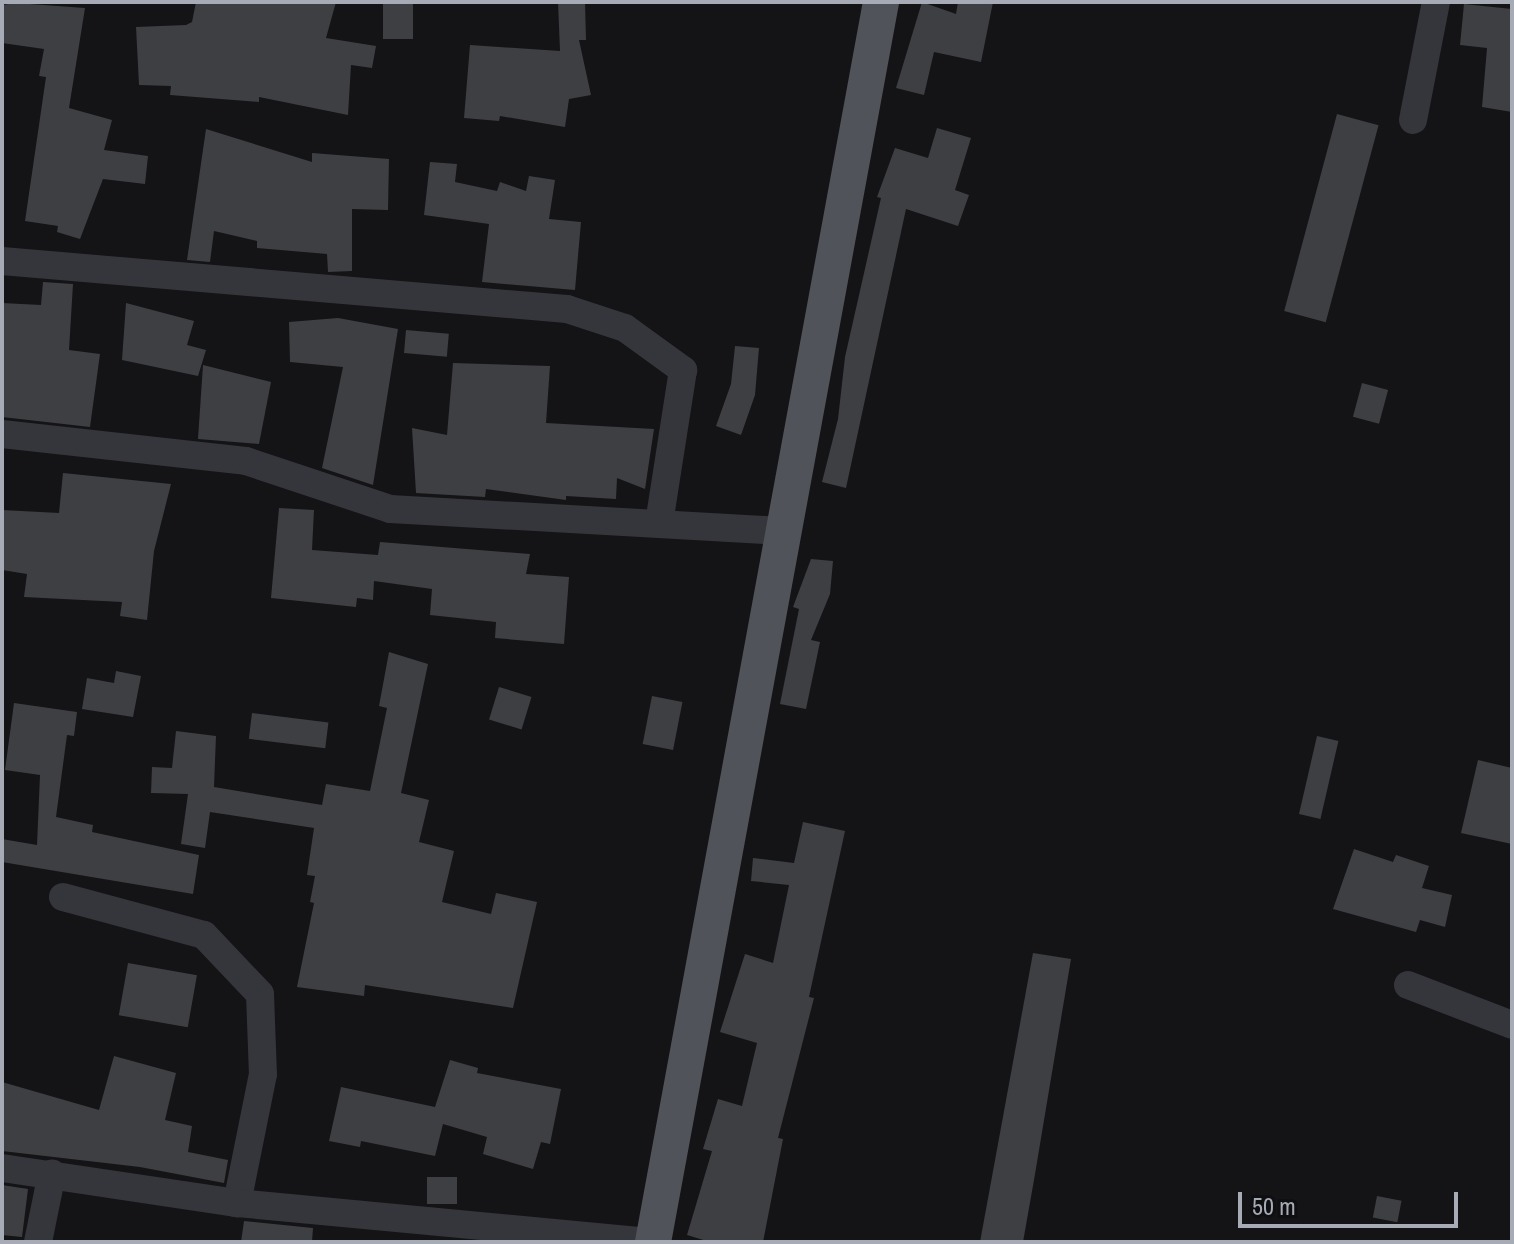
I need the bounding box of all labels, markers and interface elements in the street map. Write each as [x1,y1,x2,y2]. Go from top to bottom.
scale bar [1242,1176,1462,1226]
text: 50 m [1252,1190,1296,1222]

